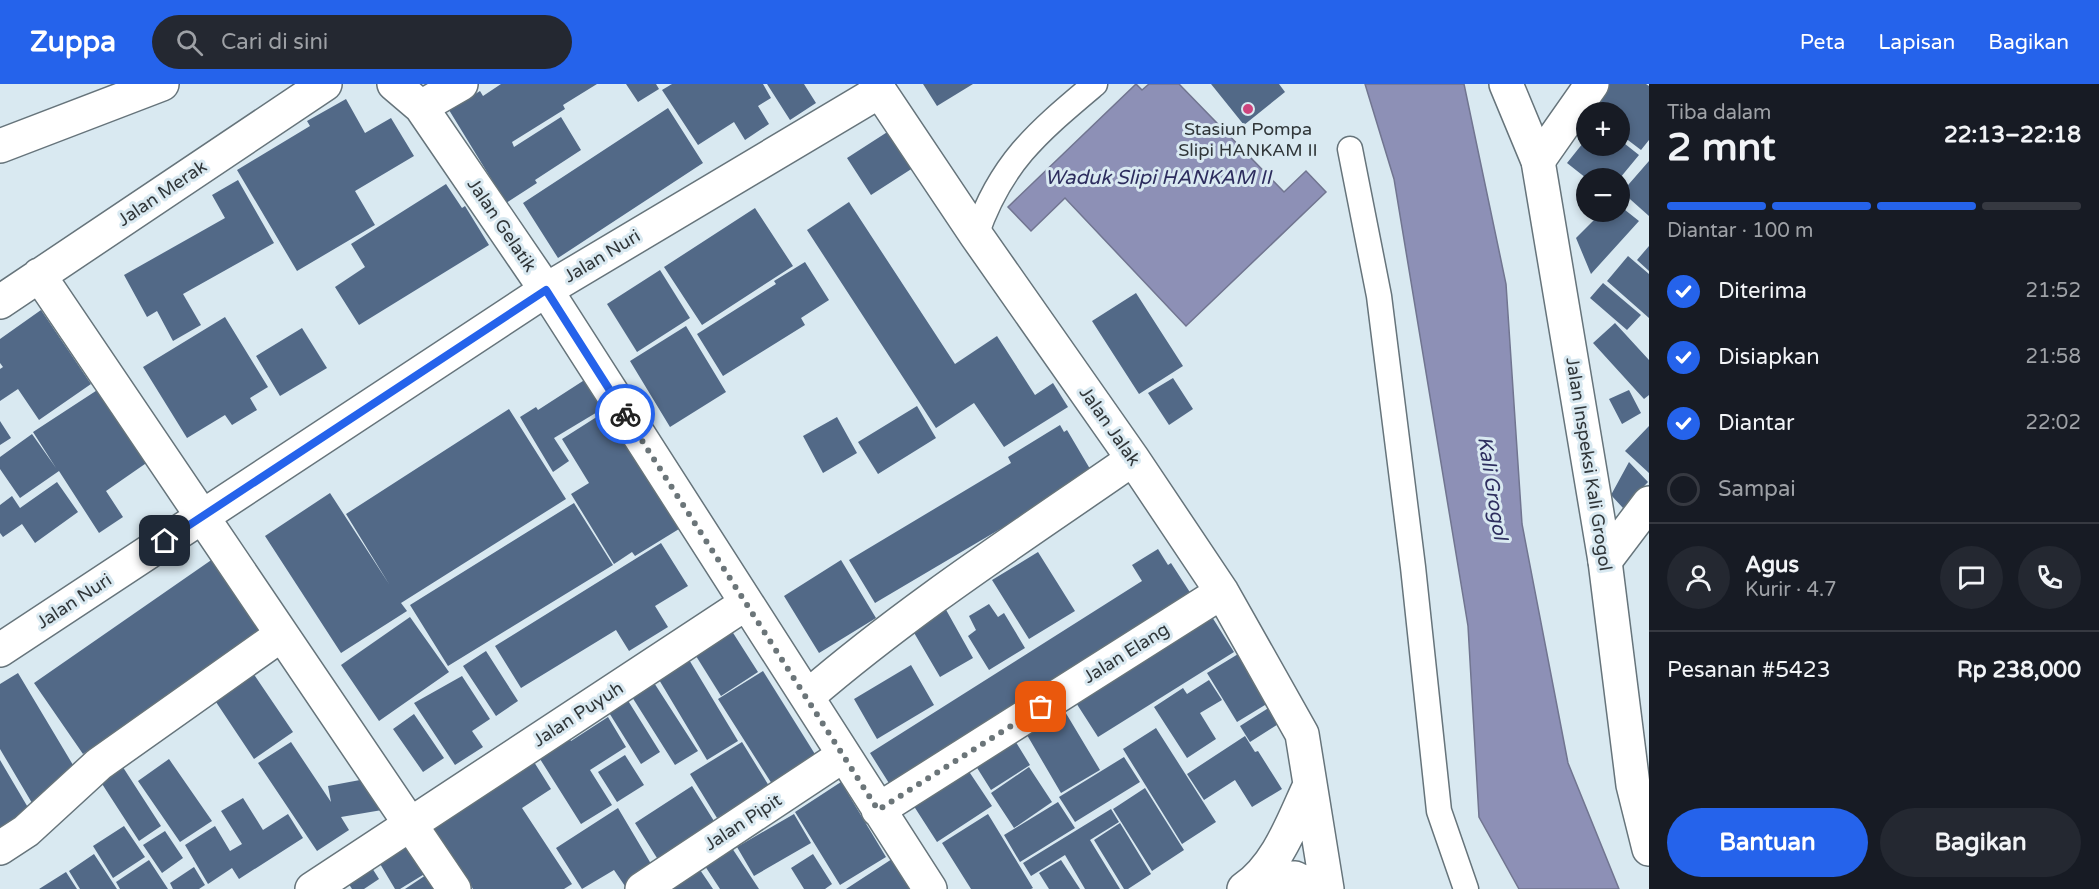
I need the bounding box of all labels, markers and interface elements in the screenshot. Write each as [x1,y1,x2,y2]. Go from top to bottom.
search box [152,15,572,69]
text: Zuppa [30,25,116,59]
icon: search [173,26,206,59]
text: Cari di sini [221,29,328,55]
text: Peta [1800,30,1845,55]
text: Lapisan [1878,30,1955,55]
text: Bagikan [1988,30,2069,55]
text: Tiba dalam [1667,101,1771,125]
marker: Stasiun Pompa Slipi HANKAM II [1241,102,1255,116]
map controls [1576,102,1630,222]
button: + [1576,102,1630,156]
place label: Stasiun Pompa Slipi HANKAM II [1178,118,1318,161]
text: 22:13–22:18 [1944,122,2081,148]
text: 2 mnt [1667,124,1776,171]
street label: Jalan Merak [113,155,211,231]
water label: Waduk Slipi HANKAM II [1045,166,1273,190]
button: − [1576,168,1630,222]
street label: Jalan Gelatik [463,174,541,276]
text: Diantar · 100 m [1667,219,1813,243]
street label: Jalan Nuri [560,225,644,287]
icon: check [1667,275,1700,308]
text: Diterima [1718,278,1807,304]
text: 21:52 [2026,279,2081,303]
icon: check [1667,341,1700,374]
text: Disiapkan [1718,344,1820,370]
text: 21:58 [2026,345,2081,369]
street label: Jalan Inspeksi Kali Grogol [1561,356,1617,572]
street label: Jalan Jalak [1075,382,1145,470]
courier [595,384,655,444]
icon: bike [609,398,642,431]
icon: check [1667,407,1700,440]
text: Diantar [1718,410,1794,436]
text: 22:02 [2026,411,2081,435]
water label: Kali Grogol [1472,435,1512,543]
text: Sampai [1718,476,1796,502]
pin [139,515,190,566]
icon: home [148,524,181,557]
button: person [1667,546,1730,609]
button: chat [1940,546,2003,609]
button: phone [2018,546,2081,609]
text: Agus [1745,552,1799,578]
street label: Jalan Nuri [32,569,116,633]
text: Kurir · 4.7 [1745,578,1837,602]
street label: Jalan Elang [1079,618,1173,688]
text: Pesanan #5423 [1667,657,1830,683]
text: Rp 238,000 [1957,657,2081,683]
street label: Jalan Puyuh [529,677,627,751]
pin [1015,681,1066,732]
icon: bag [1024,690,1057,723]
street label: Jalan Pipit [700,789,786,855]
button: Bantuan [1667,808,1868,877]
button: Bagikan [1880,808,2081,877]

